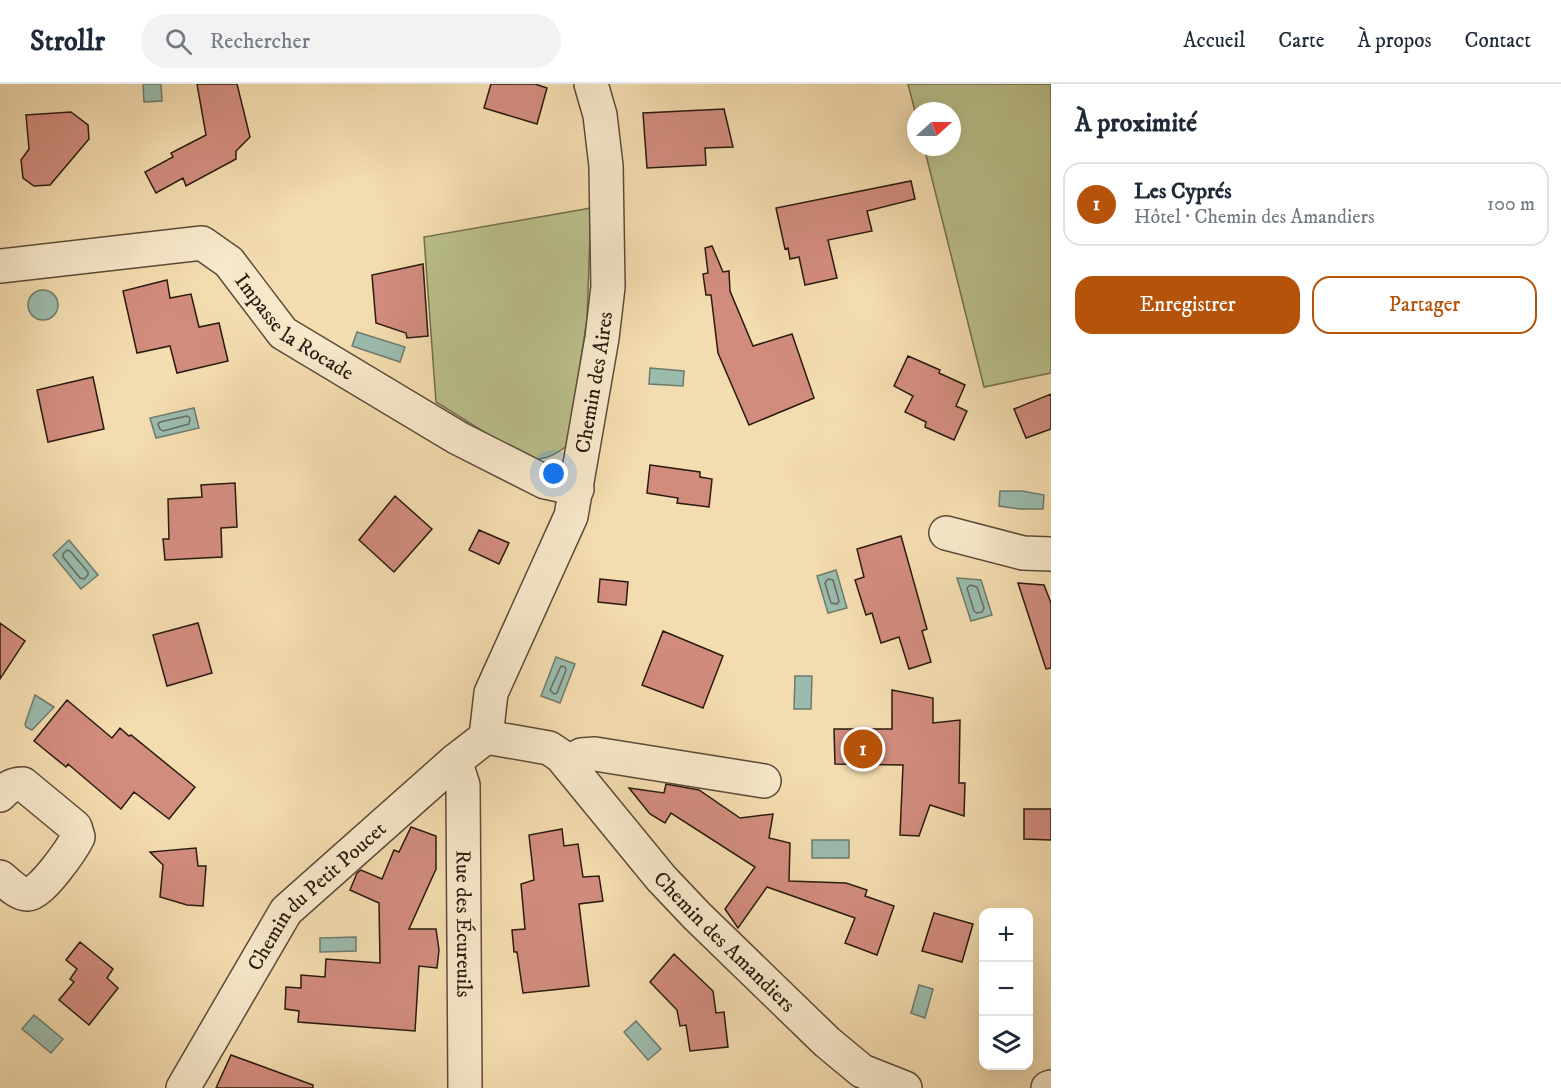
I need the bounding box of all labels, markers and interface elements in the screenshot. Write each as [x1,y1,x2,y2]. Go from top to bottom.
search box [141,14,561,68]
text: Strollr [30,24,105,59]
icon: search [162,25,195,58]
text: Rechercher [210,28,310,55]
text: Accueil [1183,28,1245,54]
text: Carte [1278,28,1324,54]
text: À propos [1357,28,1432,54]
text: Contact [1465,28,1531,54]
north arrow [907,102,961,156]
text: À proximité [1075,107,1197,140]
text: Les Cyprés [1134,178,1232,205]
text: 1 [1093,192,1100,217]
text: 100 m [1487,192,1535,217]
text: Hôtel · Chemin des Amandiers [1134,205,1375,230]
street label: Impasse la Rocade [229,269,359,387]
button: Enregistrer [1075,276,1300,334]
button: Partager [1312,276,1537,334]
street label: Chemin des Aires [570,310,619,456]
your location [539,459,568,488]
pin: 1 [844,726,882,772]
street label: Chemin du Petit Poucet [242,816,392,976]
street label: Rue des Écureuils [449,850,477,998]
street label: Chemin des Amandiers [647,866,800,1018]
map controls [979,908,1033,1070]
button: + [979,908,1033,962]
button: − [979,962,1033,1016]
button: layers [979,1016,1033,1070]

